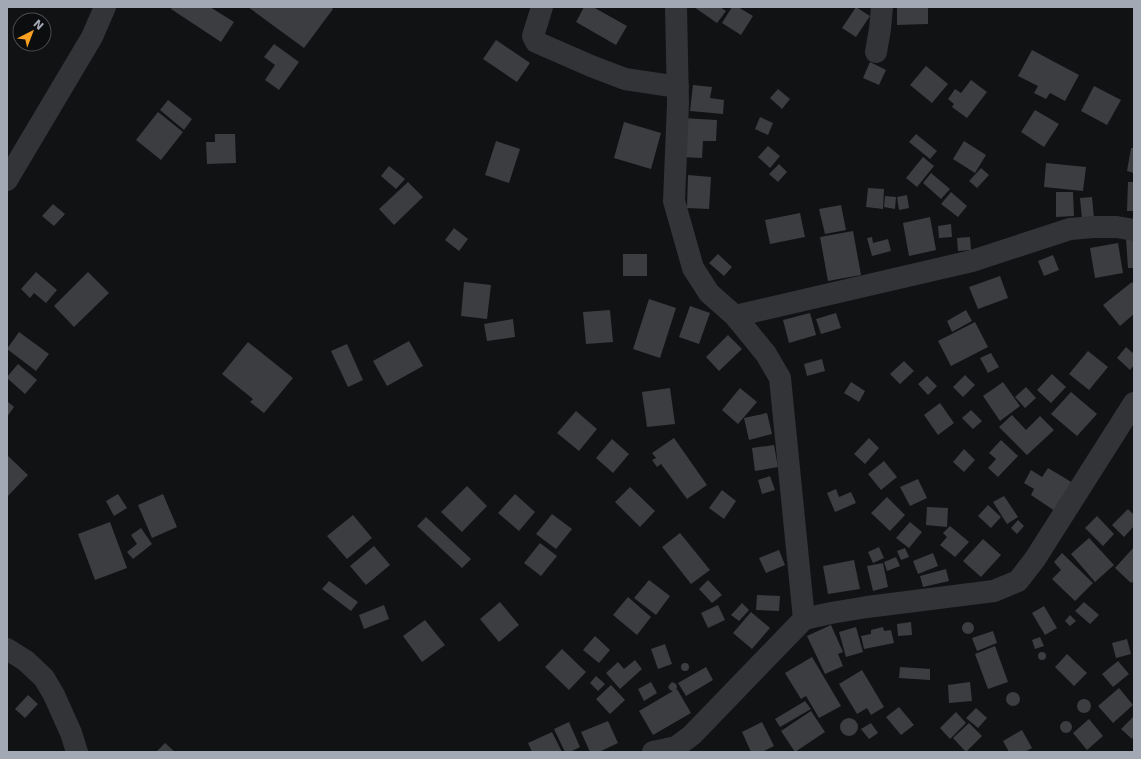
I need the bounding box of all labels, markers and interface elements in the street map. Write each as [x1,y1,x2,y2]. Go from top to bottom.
north arrow [12,12,52,52]
text: N [31,17,46,33]

